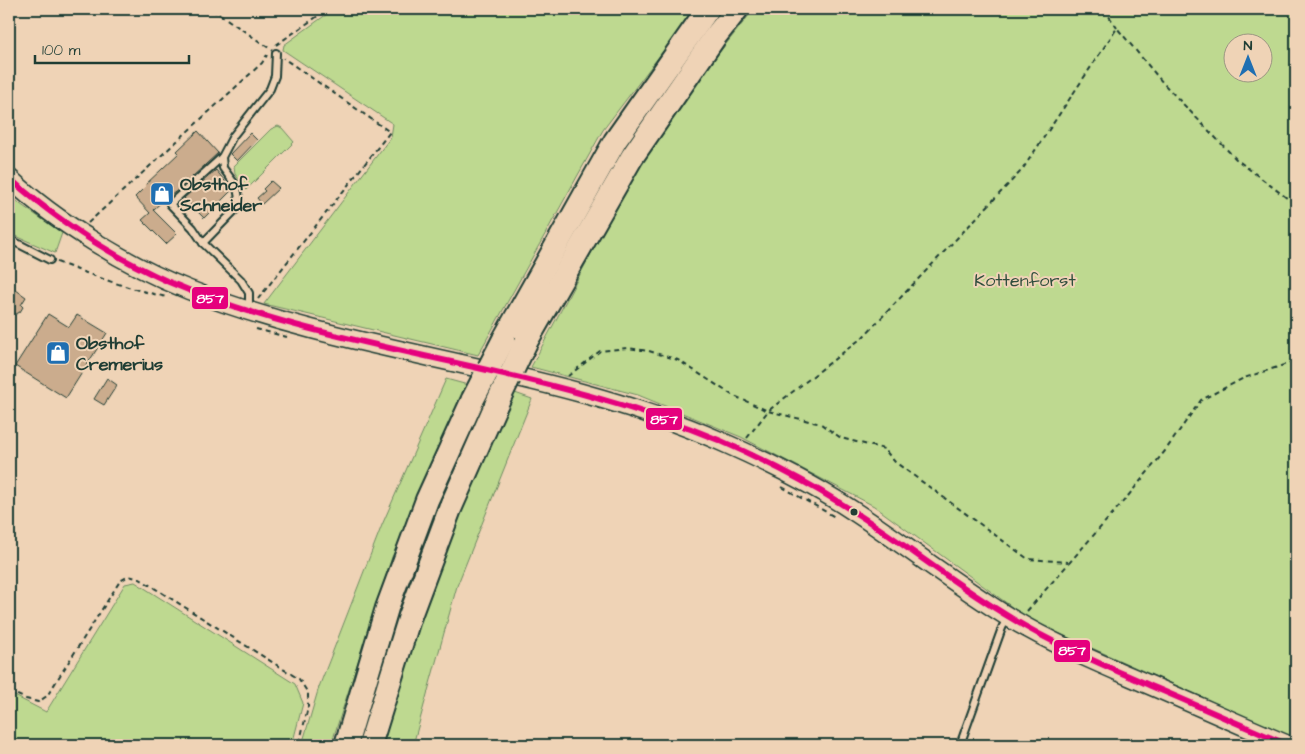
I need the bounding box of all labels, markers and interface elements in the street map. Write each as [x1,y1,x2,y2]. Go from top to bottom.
scale bar [35,32,189,64]
north arrow [1222,32,1272,82]
text: N [1244,36,1253,56]
text: 100 m [42,40,81,61]
place label: Obsthof Schneider [179,172,262,218]
shop icon: Obsthof Schneider [149,181,175,207]
park label: Kottenforst [974,268,1076,293]
line badge: 857 [191,286,229,310]
text: 857 [196,289,224,309]
place label: Obsthof Cremerius [76,331,163,377]
shop icon: Obsthof Cremerius [45,340,71,366]
line badge: 857 [645,407,683,431]
text: 857 [650,410,678,430]
unlabelled marker [849,507,859,517]
line badge: 857 [1053,639,1091,663]
text: 857 [1058,641,1086,661]

